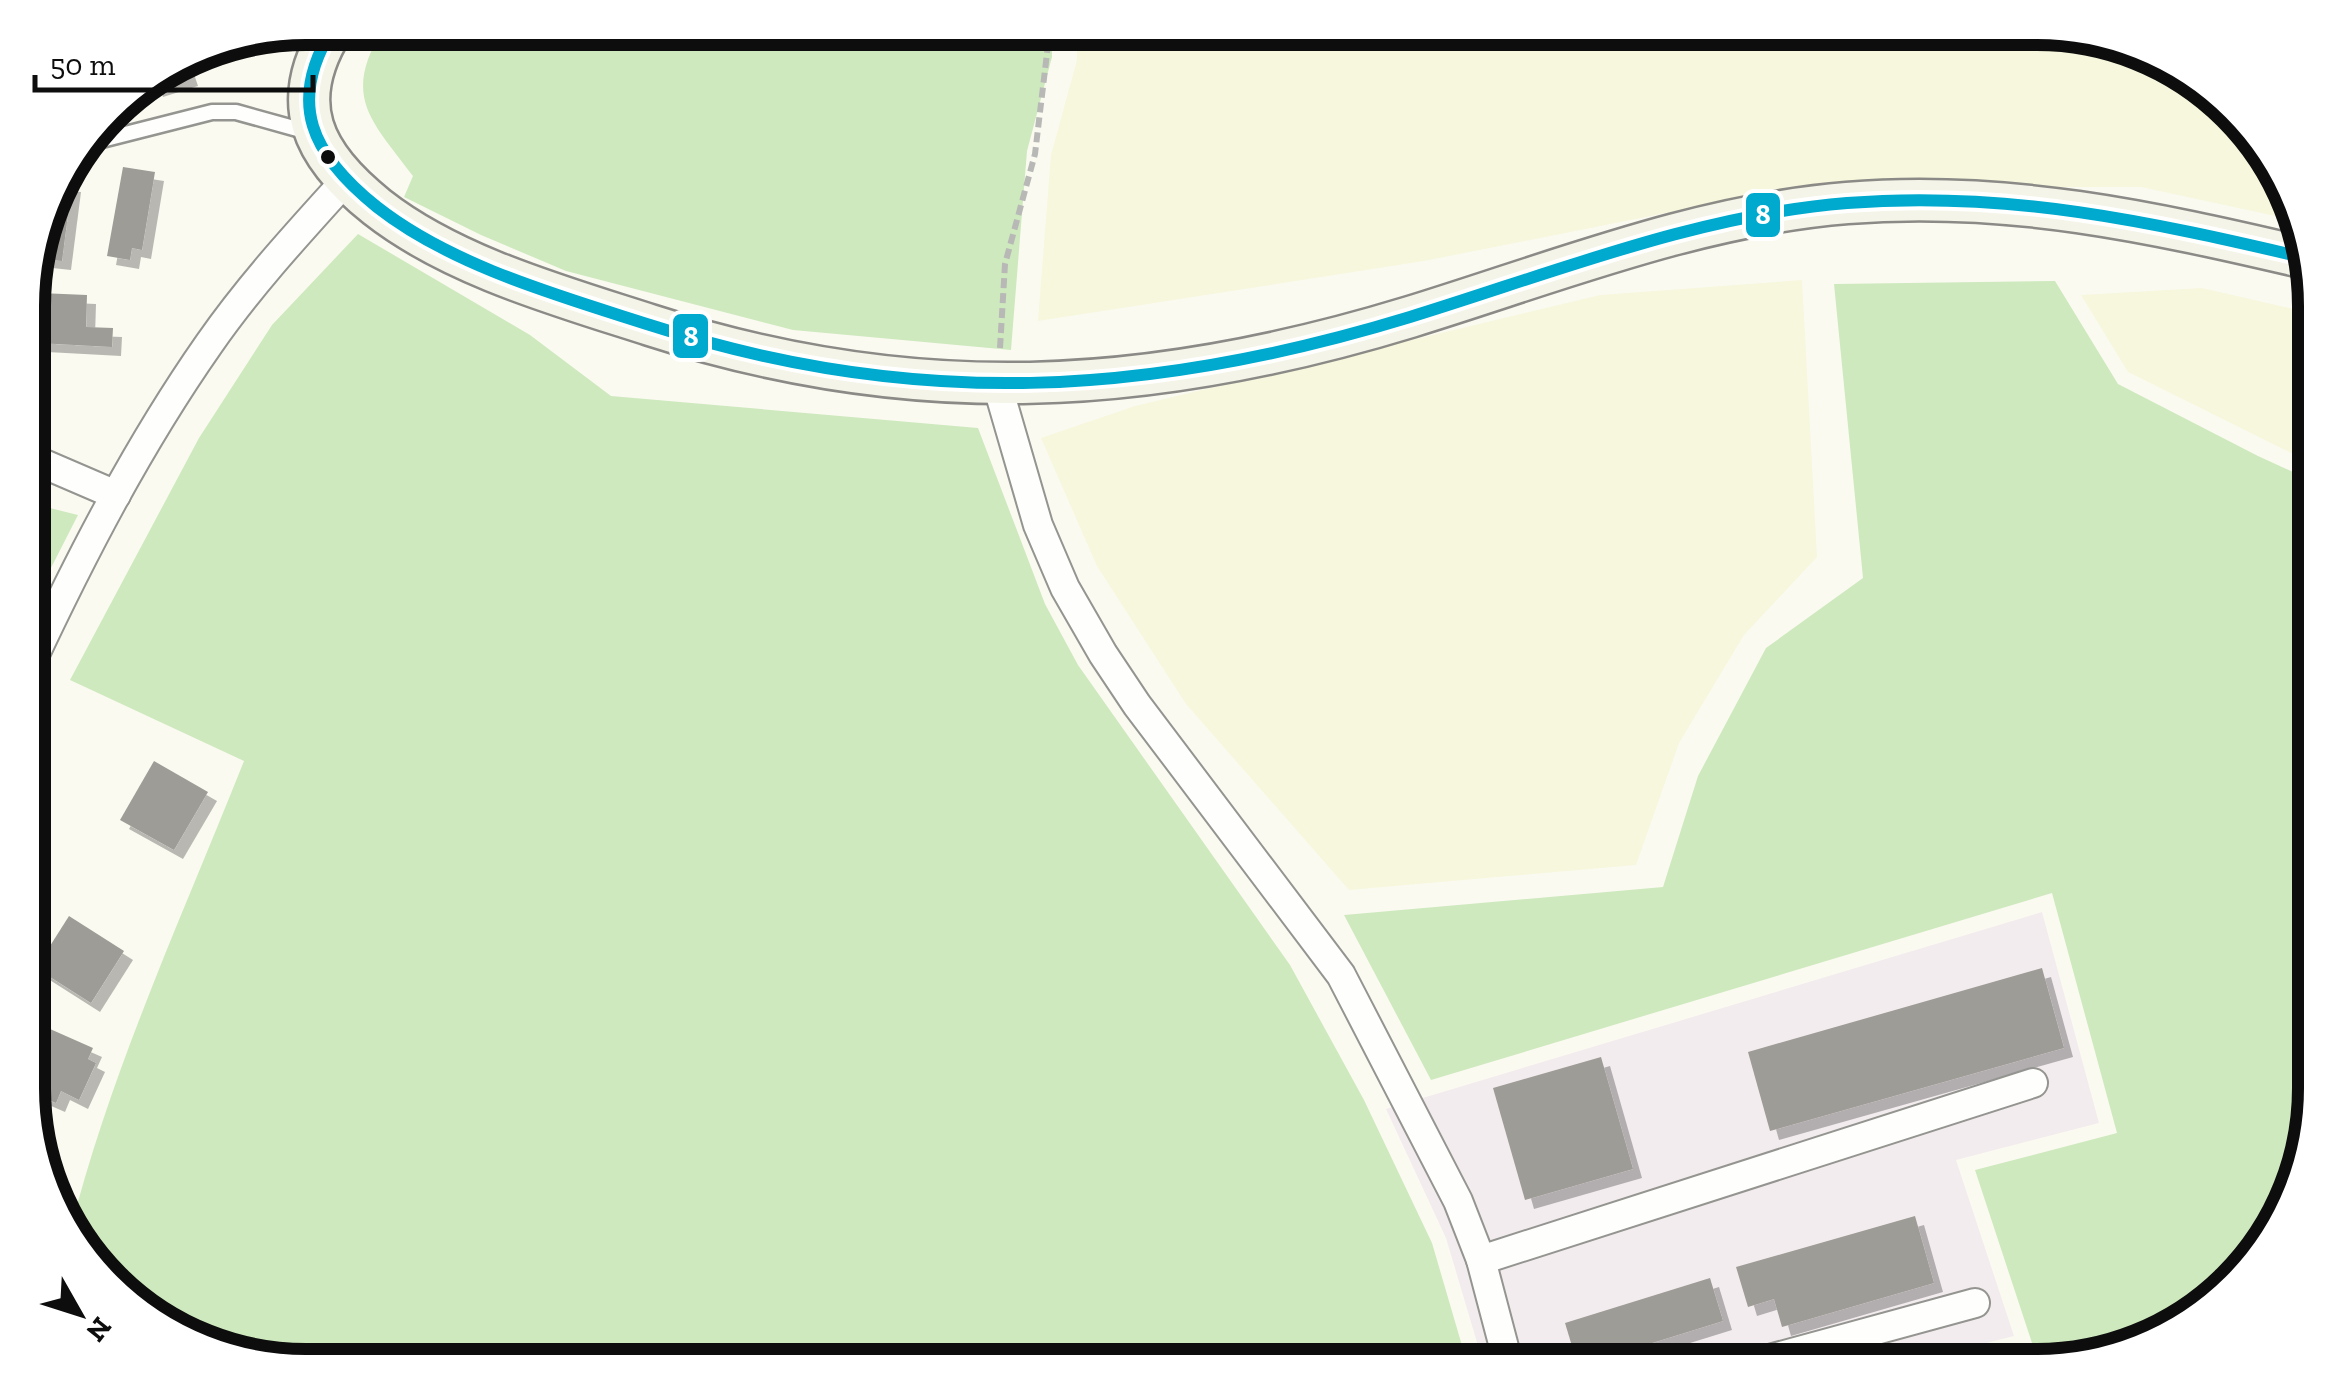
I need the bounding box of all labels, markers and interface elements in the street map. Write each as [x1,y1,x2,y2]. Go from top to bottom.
scale bar [35,30,312,92]
text: 50 m [50,47,115,83]
unlabelled marker [318,147,338,167]
line badge: 8 [1744,191,1782,239]
text: 8 [1755,198,1771,231]
line badge: 8 [671,312,710,360]
text: 8 [683,320,699,353]
north arrow [30,1264,130,1364]
text: N [80,1311,119,1348]

